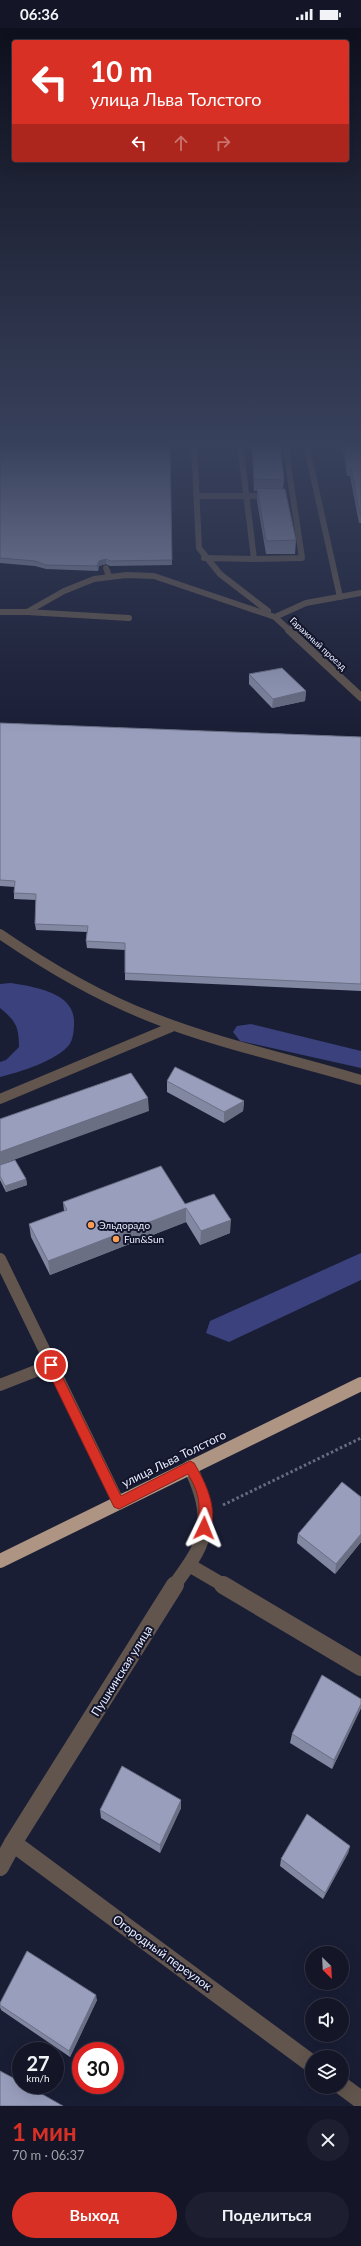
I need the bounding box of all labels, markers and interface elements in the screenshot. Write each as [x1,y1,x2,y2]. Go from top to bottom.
text: 06:36 [20,5,59,23]
text: 10 m [90,54,153,88]
icon: left [24,56,76,108]
text: улица Льва Толстого [90,88,261,110]
icon: left [128,132,150,154]
icon: ahead [170,132,192,154]
icon: right [212,132,234,154]
street label: Гаражный проезд [288,615,349,673]
place label: Эльдорадо [99,1219,150,1231]
marker: Эльдорадо [86,1220,96,1230]
place label: Fun&Sun [124,1233,164,1245]
marker: Fun&Sun [111,1234,121,1244]
pin [34,1348,68,1382]
icon: arrive [40,1354,62,1376]
street label: улица Льва Толстого [119,1427,229,1490]
position arrow [183,1507,225,1549]
street label: Пушкинская улица [88,1623,156,1719]
street label: Огородный переулок [110,1912,215,1994]
north arrow [305,1946,349,1990]
map controls [305,1946,349,2094]
button: sound [305,1998,349,2042]
speed limit sign: 30 [72,2042,124,2094]
button: layers [305,2050,349,2094]
text: 27 [26,2051,50,2075]
text: km/h [26,2072,50,2084]
text: 1 мин [12,2117,77,2146]
button: close [307,2119,349,2161]
text: 70 m · 06:37 [12,2147,85,2163]
button: Выход [12,2192,177,2238]
button: Поделиться [185,2192,349,2238]

